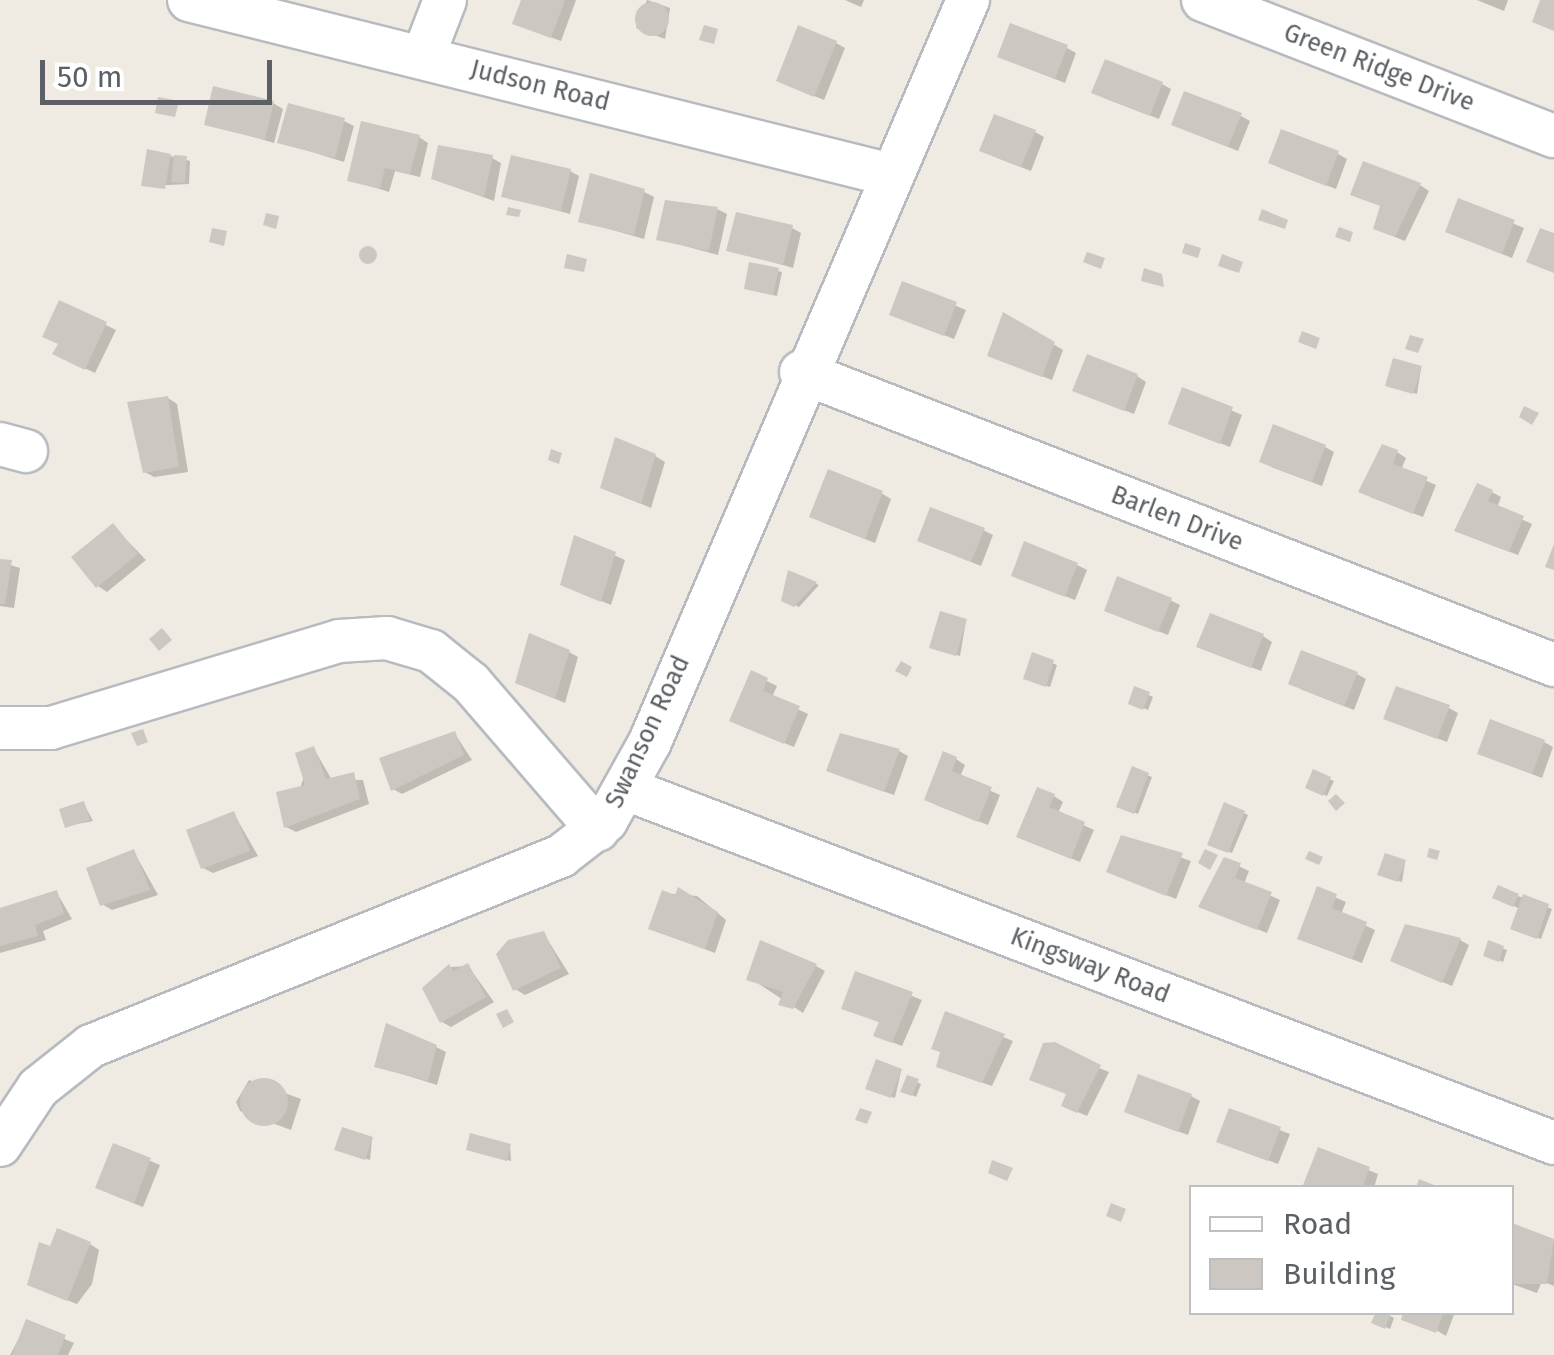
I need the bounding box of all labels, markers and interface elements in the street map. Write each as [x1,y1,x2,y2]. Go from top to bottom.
street label: Green Ridge Drive [1279,18,1479,118]
scale bar [45,40,278,102]
street label: Judson Road [467,54,613,118]
text: 50 m [57,59,122,95]
street label: Barlen Drive [1107,480,1247,558]
street label: Swanson Road [600,651,696,813]
street label: Kingsway Road [1006,922,1174,1010]
legend [1189,1185,1514,1315]
text: Road [1283,1206,1352,1242]
text: Building [1283,1256,1395,1292]

